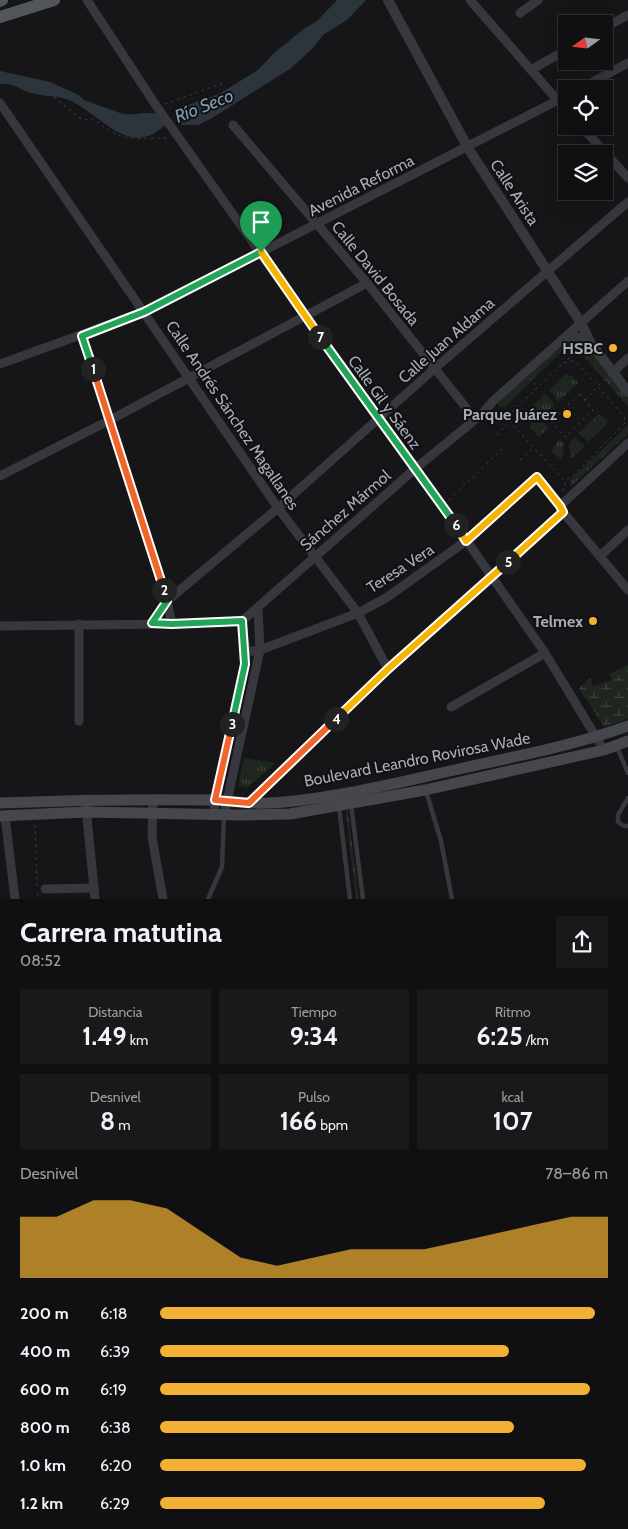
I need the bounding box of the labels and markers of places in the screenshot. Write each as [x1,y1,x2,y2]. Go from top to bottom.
pin [240,201,282,252]
pin: 7 [308,324,332,350]
place label: HSBC [562,339,603,358]
marker: HSBC [607,342,619,354]
pin: 1 [80,356,106,382]
place label: Parque Juárez [463,405,557,424]
marker: Parque Juárez [561,408,573,420]
pin: 6 [444,512,468,538]
pin: 5 [496,550,520,574]
pin: 2 [152,578,176,602]
place label: Telmex [533,612,583,631]
marker: Telmex [587,615,599,627]
pin: 4 [324,706,348,732]
pin: 3 [220,712,244,736]

